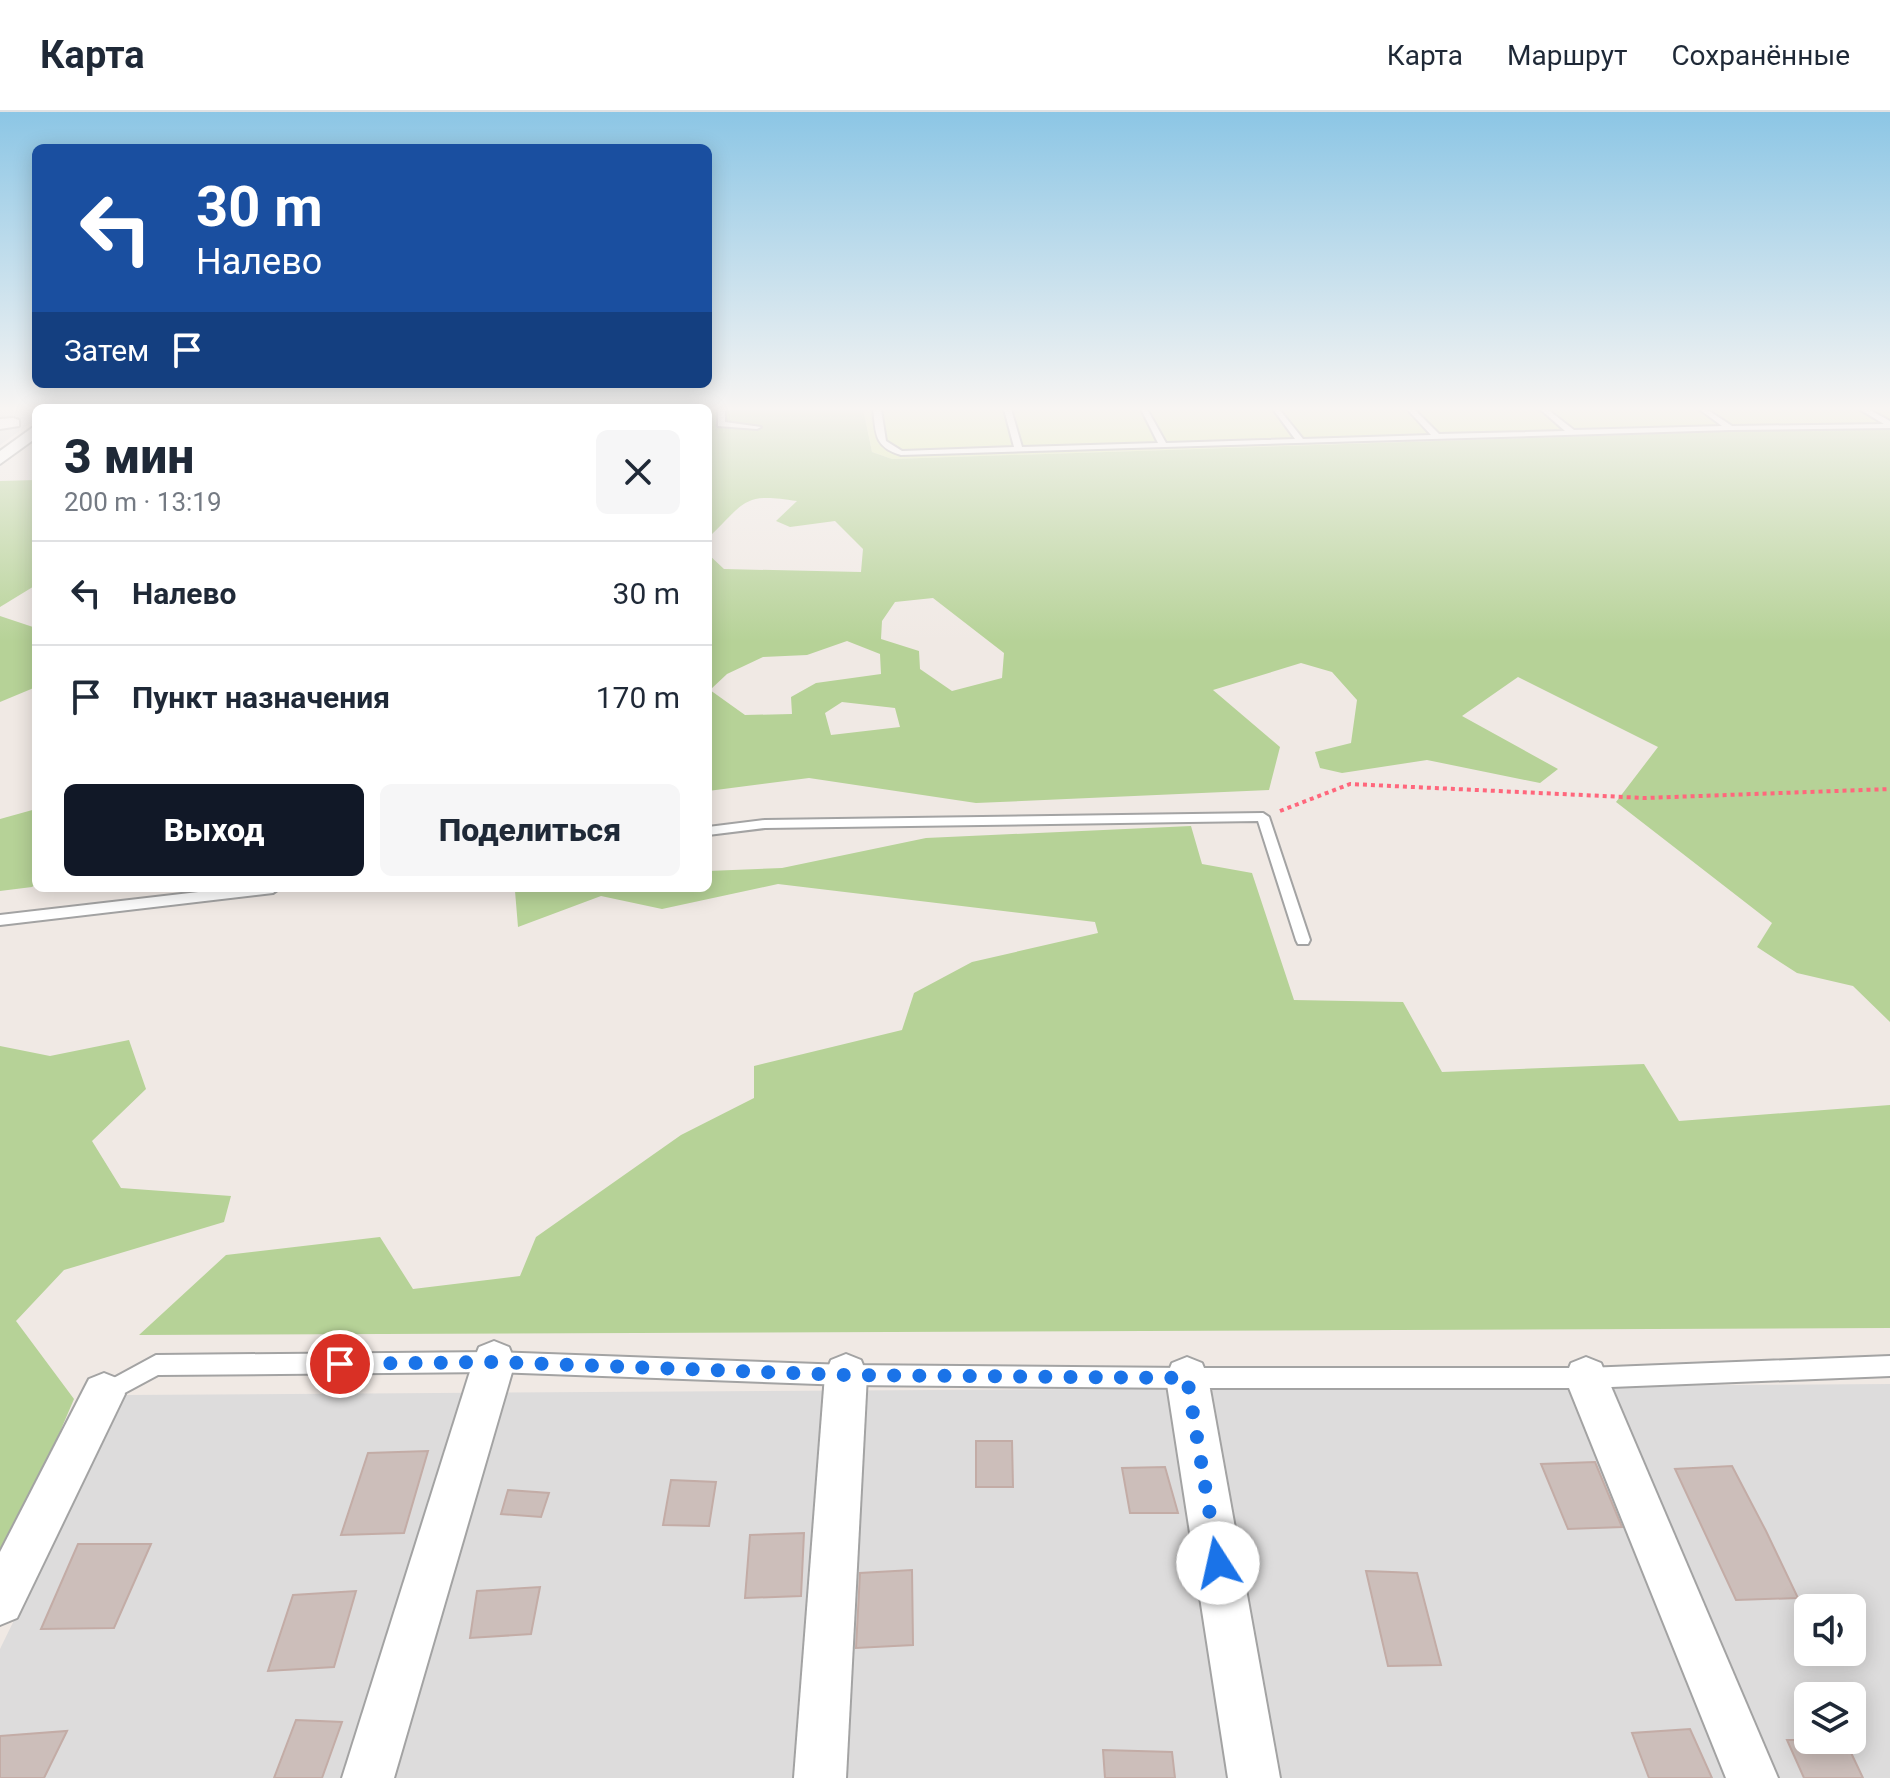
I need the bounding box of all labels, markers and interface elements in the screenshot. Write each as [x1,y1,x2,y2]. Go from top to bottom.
text: Карта [40,33,145,77]
text: Карта [1387,39,1463,72]
text: Маршрут [1507,39,1627,72]
text: Сохранённые [1671,39,1850,72]
text: 30 m [196,174,323,240]
icon: left [64,176,168,280]
text: Налево [196,241,322,283]
icon: arrive [165,328,209,372]
text: Затем [64,333,149,368]
text: 3 мин [64,428,194,485]
button: close [596,430,680,514]
text: 200 m · 13:19 [64,487,222,517]
icon: left [64,571,108,615]
text: Налево [132,576,236,611]
text: 30 m [613,576,680,611]
icon: arrive [64,675,108,719]
text: Пункт назначения [132,680,390,715]
text: 170 m [596,680,680,715]
button: Выход [64,784,364,876]
button: Поделиться [380,784,680,876]
pin [306,1330,374,1398]
icon: arrive [318,1342,362,1386]
position arrow [1176,1521,1260,1605]
map controls [1794,1594,1866,1754]
button: sound [1794,1594,1866,1666]
button: layers [1794,1682,1866,1754]

